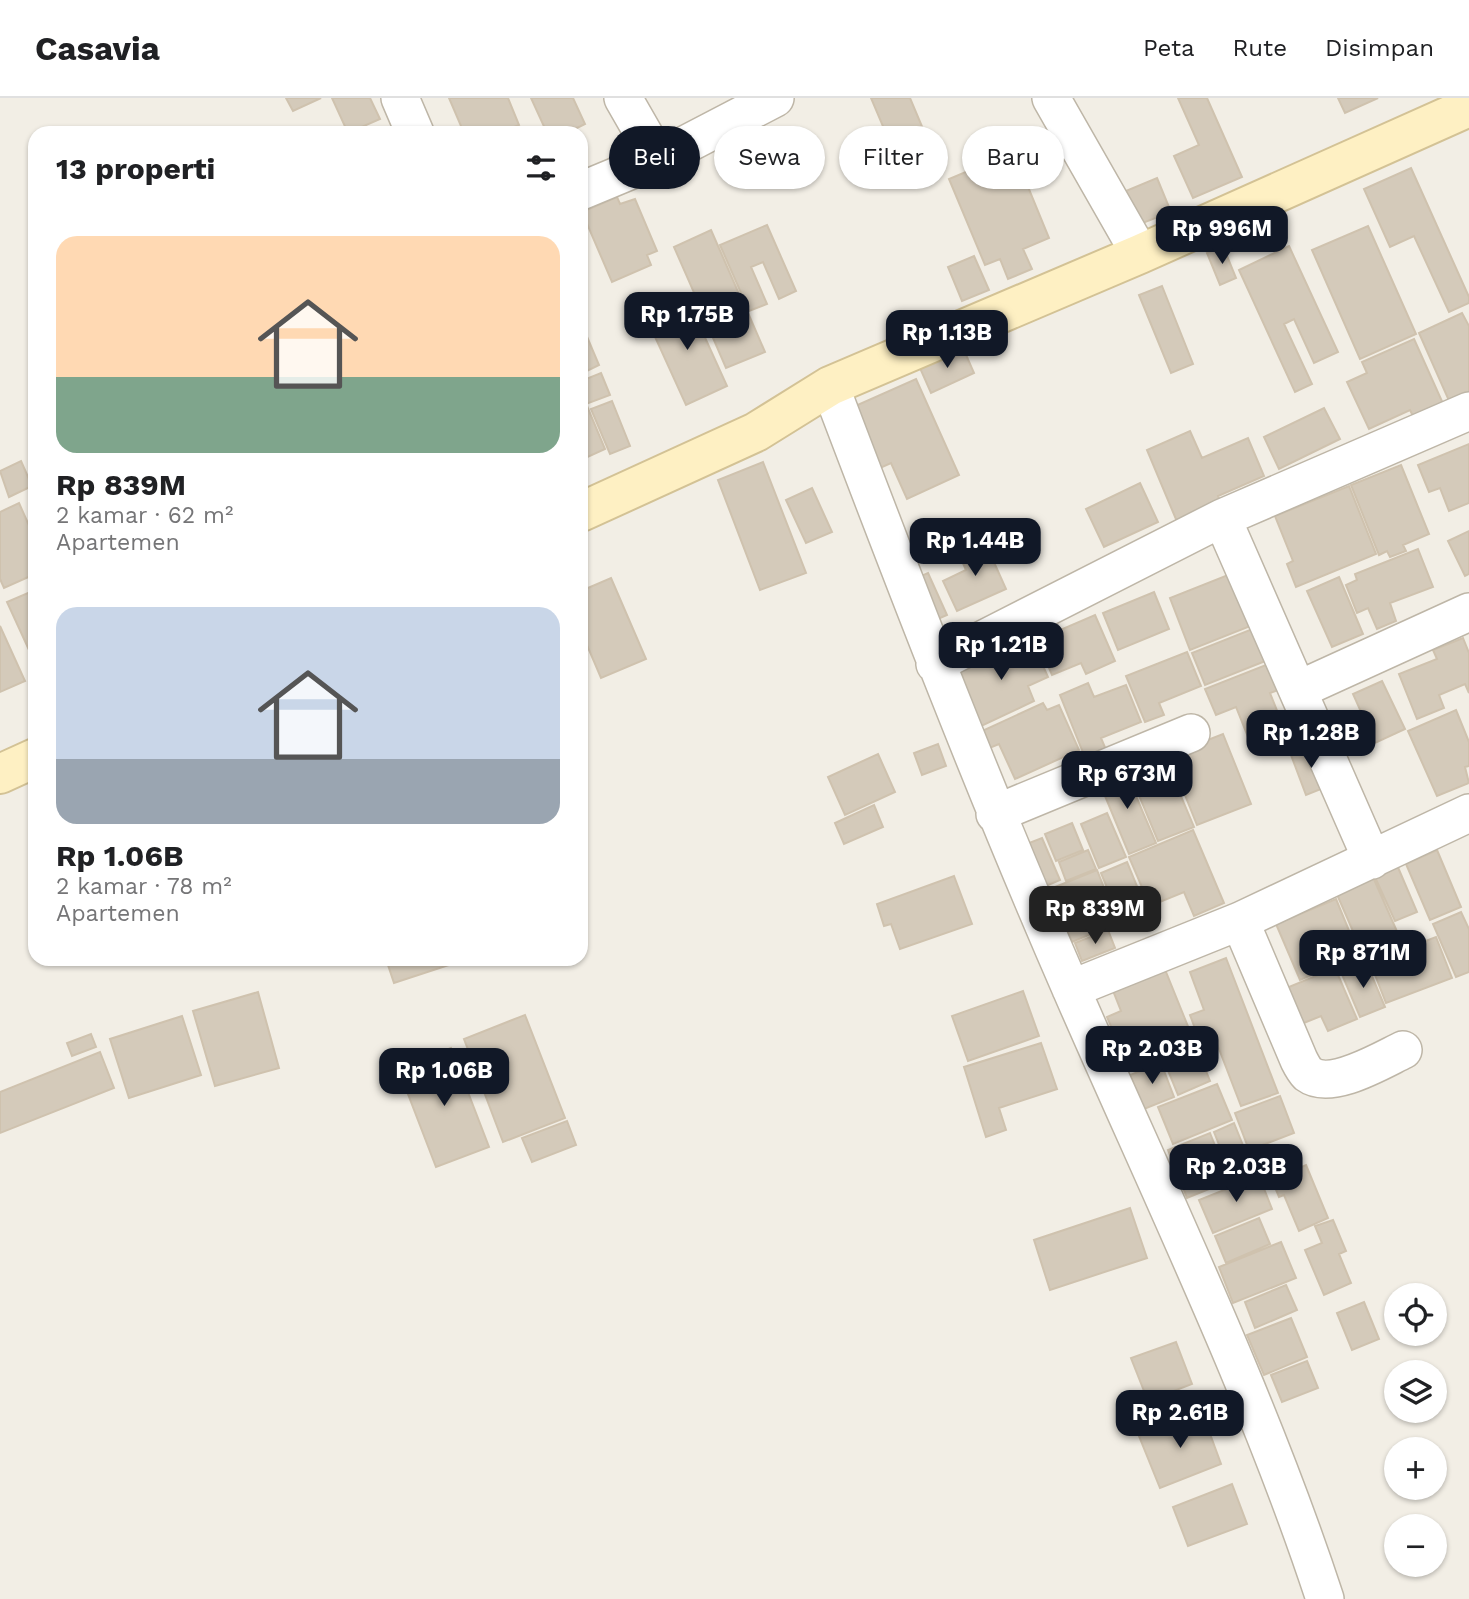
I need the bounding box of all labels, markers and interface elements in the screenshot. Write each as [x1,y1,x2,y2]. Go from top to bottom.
text: Casavia [35,29,160,68]
text: Peta [1143,34,1195,62]
text: Rute [1233,34,1287,62]
text: Disimpan [1325,34,1434,62]
chip: Beli [609,126,700,189]
chip: Sewa [714,126,825,189]
chip: Filter [839,126,948,189]
chip: Baru [962,126,1064,189]
icon: filters [522,149,560,187]
text: 13 properti [56,151,215,186]
pin: Rp 996M [1157,206,1287,266]
text: Rp 996M [1172,215,1272,242]
icon: home [245,281,371,407]
pin: Rp 1.75B [615,292,759,352]
text: Rp 1.75B [640,301,734,328]
pin: Rp 1.13B [875,310,1019,370]
text: Rp 1.13B [902,319,992,346]
text: Rp 839M [56,467,186,502]
text: 2 kamar · 62 m² [56,502,233,529]
pin: Rp 1.44B [903,518,1047,578]
text: Rp 1.44B [926,527,1024,554]
text: Apartemen [56,529,180,556]
pin: Rp 1.21B [929,622,1073,682]
text: Rp 1.21B [955,631,1047,658]
icon: home [245,652,371,778]
pin: Rp 1.28B [1239,710,1383,770]
text: Rp 1.28B [1262,719,1360,746]
pin: Rp 673M [1062,752,1192,811]
text: Rp 673M [1077,760,1177,787]
text: Rp 1.06B [56,838,183,873]
text: 2 kamar · 78 m² [56,873,232,900]
pin: Rp 839M [1030,886,1160,946]
text: Rp 839M [1045,895,1145,922]
text: Apartemen [56,900,180,927]
pin: Rp 871M [1298,930,1428,990]
text: Rp 871M [1315,939,1411,966]
pin: Rp 2.03B [1080,1026,1224,1086]
text: Rp 2.03B [1102,1035,1202,1062]
pin: Rp 1.06B [372,1048,516,1108]
text: Rp 1.06B [395,1057,493,1084]
pin: Rp 2.03B [1164,1144,1308,1204]
text: Rp 2.03B [1186,1153,1286,1180]
map controls [1384,1283,1447,1577]
button: locate [1384,1283,1447,1346]
button: layers [1384,1360,1447,1423]
pin: Rp 2.61B [1108,1390,1252,1450]
text: Rp 2.61B [1132,1399,1228,1426]
button: + [1384,1437,1447,1500]
button: − [1384,1514,1447,1577]

